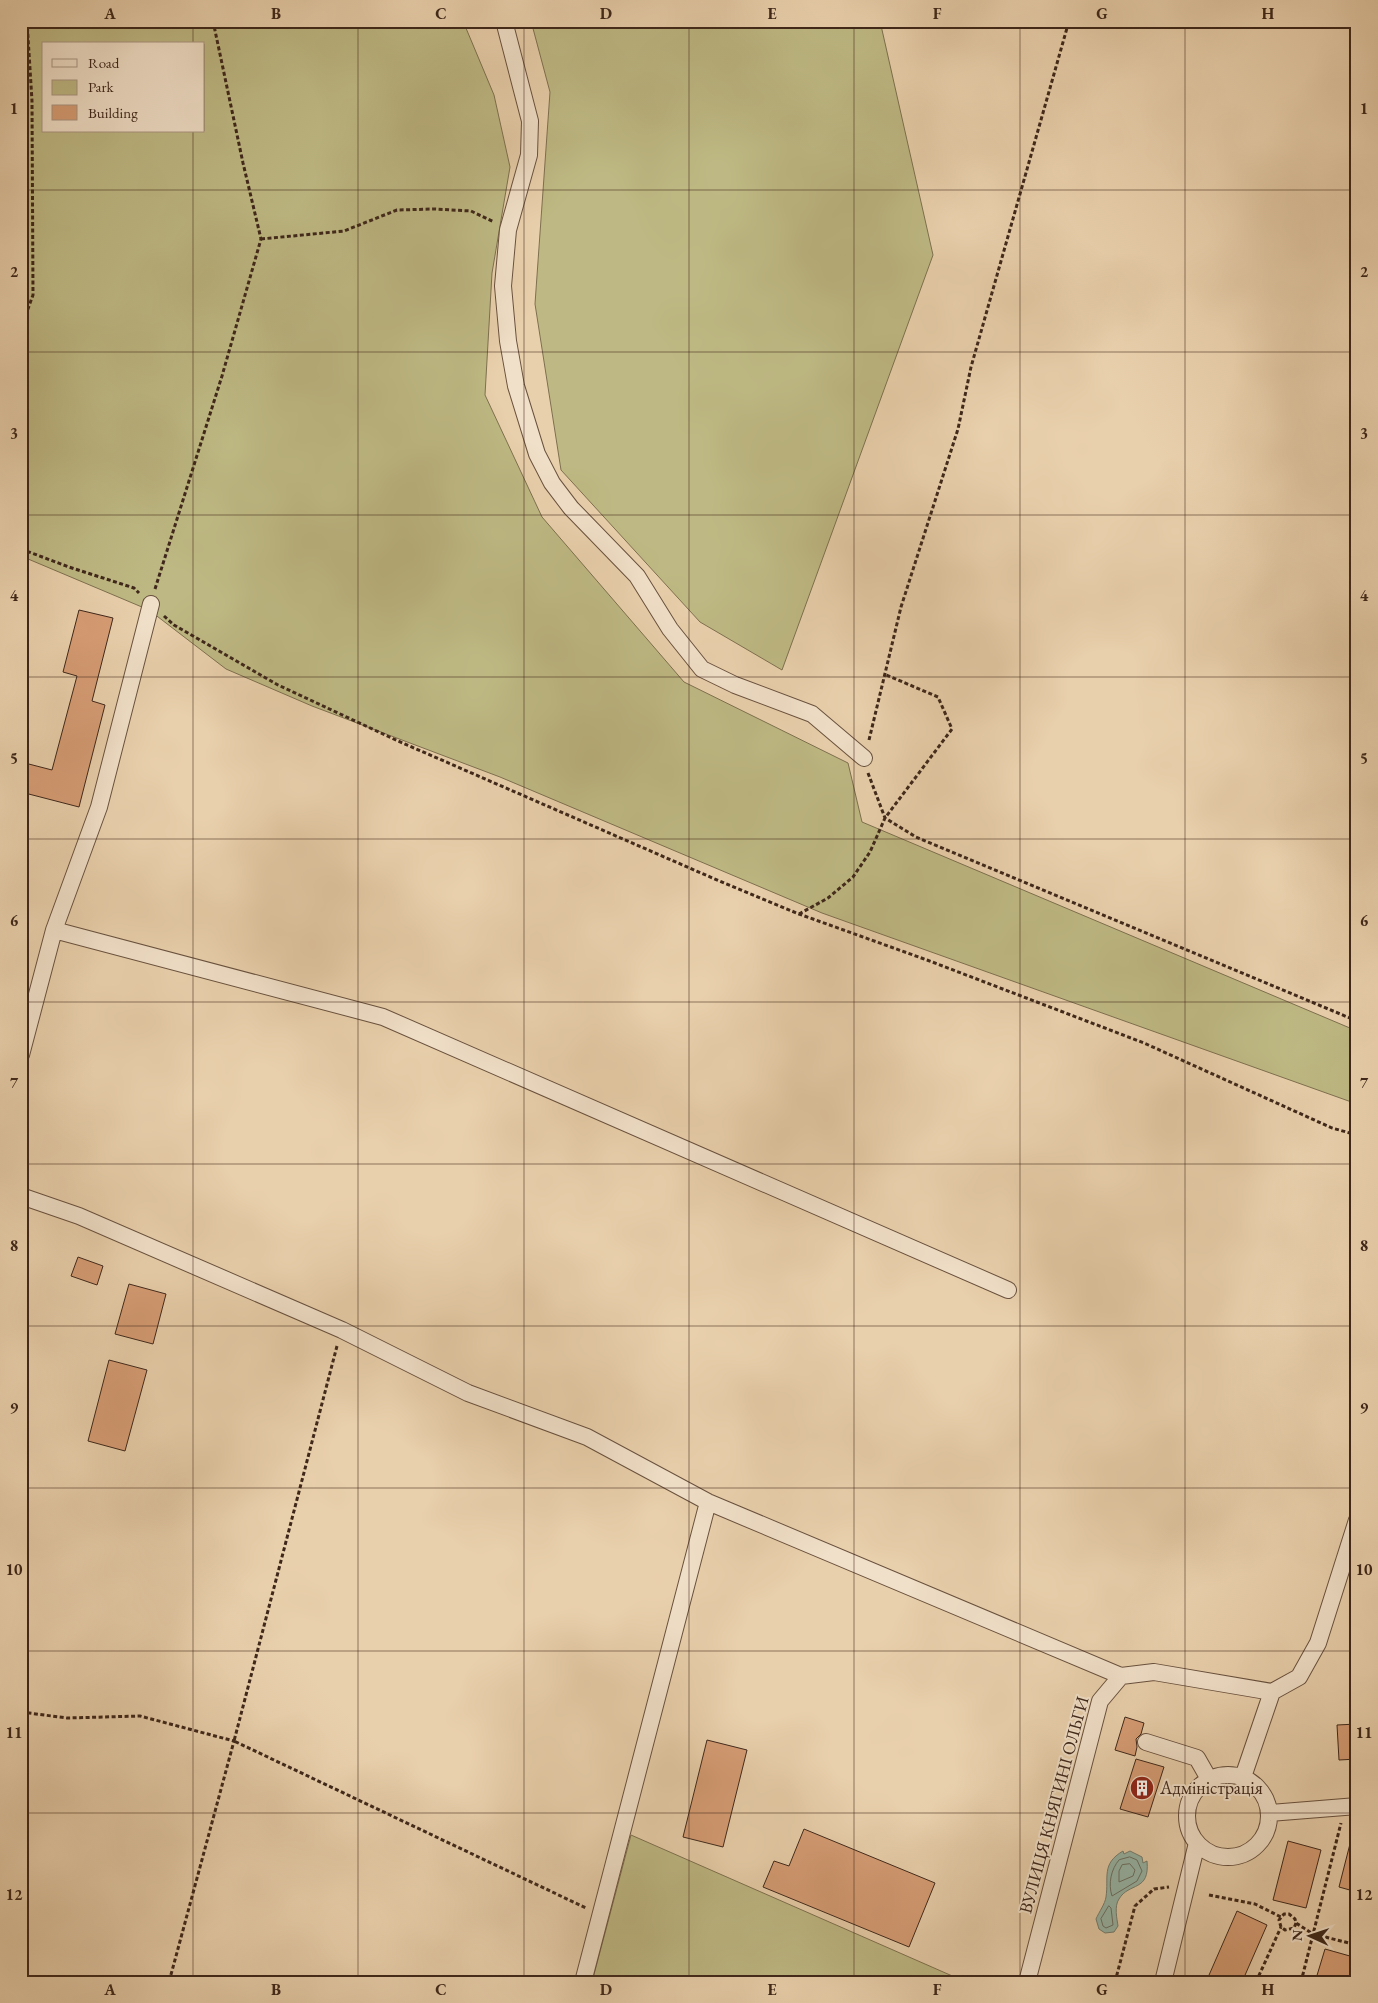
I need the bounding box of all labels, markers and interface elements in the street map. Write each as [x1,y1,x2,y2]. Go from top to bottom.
text: A [103,3,116,24]
text: B [271,3,281,24]
text: C [435,3,447,24]
text: D [600,3,612,24]
text: E [767,3,777,24]
text: F [933,3,942,24]
text: G [1096,3,1108,24]
text: H [1262,3,1275,24]
legend [42,42,205,132]
text: Road [88,53,120,72]
text: Park [88,77,115,96]
text: 1 [10,98,18,119]
text: 1 [1360,98,1368,119]
text: Building [88,103,138,122]
text: 2 [10,261,19,282]
text: 2 [1360,261,1369,282]
text: 3 [10,423,18,444]
text: 3 [1360,423,1368,444]
text: 4 [10,585,19,606]
text: 4 [1360,585,1369,606]
text: 5 [10,748,18,769]
text: 5 [1360,748,1368,769]
text: 6 [10,910,19,931]
text: 6 [1360,910,1369,931]
text: 7 [10,1072,19,1093]
text: 7 [1360,1072,1369,1093]
text: 8 [10,1235,18,1256]
text: 8 [1360,1235,1368,1256]
text: 9 [10,1397,19,1418]
text: 9 [1360,1397,1369,1418]
text: 10 [6,1559,23,1580]
text: 10 [1356,1559,1373,1580]
street label: ВУЛИЦЯ КНЯГИНІ ОЛЬГИ [1013,1693,1094,1916]
text: 11 [6,1722,22,1743]
text: 11 [1356,1722,1372,1743]
building icon: Адміністрація [1129,1775,1155,1801]
place label: Адміністрація [1159,1776,1263,1799]
text: 12 [6,1884,23,1905]
text: 12 [1356,1884,1373,1905]
north arrow [1286,1910,1336,1960]
text: N [1288,1929,1306,1941]
text: A [103,1979,116,2000]
text: B [271,1979,281,2000]
text: C [435,1979,447,2000]
text: D [600,1979,612,2000]
text: E [767,1979,777,2000]
text: F [933,1979,942,2000]
text: G [1096,1979,1108,2000]
text: H [1262,1979,1275,2000]

